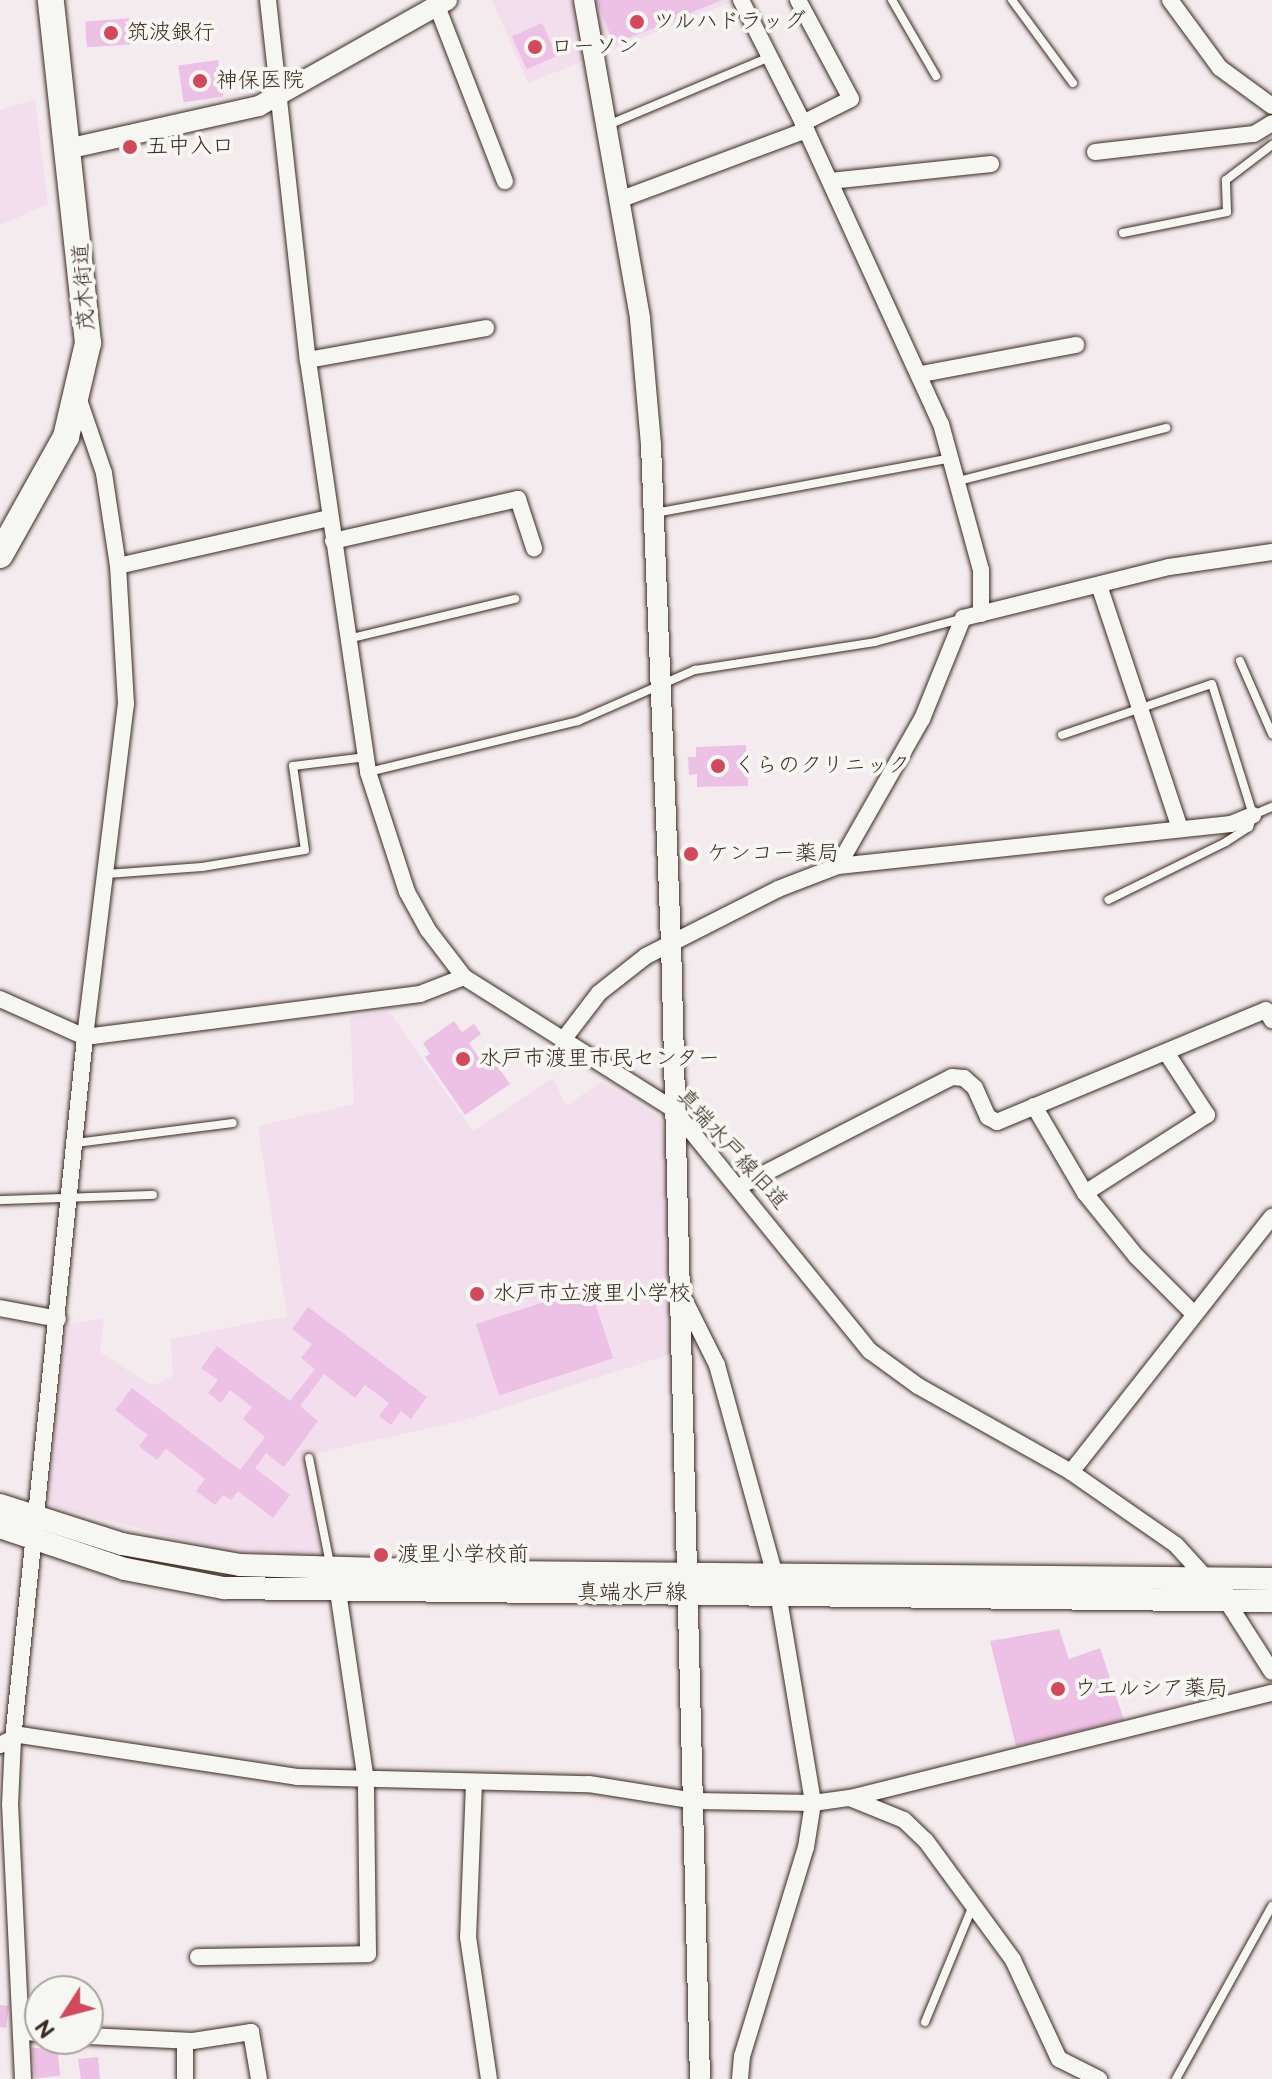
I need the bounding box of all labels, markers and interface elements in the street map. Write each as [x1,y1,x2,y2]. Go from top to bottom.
place label: ツルハドラッグ [653,9,807,35]
marker: ツルハドラッグ [628,13,646,31]
place label: 筑波銀行 [127,20,215,46]
marker: 筑波銀行 [102,24,120,42]
place label: ローソン [551,34,639,60]
marker: ローソン [526,38,544,56]
place label: 神保医院 [216,68,304,94]
marker: 神保医院 [191,72,209,90]
place label: 五中入口 [146,134,234,160]
marker: 五中入口 [121,138,139,156]
street label: 茂木街道 [68,242,100,332]
place label: くらのクリニック [734,753,910,779]
marker: くらのクリニック [709,757,727,775]
place label: ケンコー薬局 [707,841,839,867]
marker: ケンコー薬局 [682,845,700,863]
place label: 水戸市渡里市民センター [479,1046,721,1072]
marker: 水戸市渡里市民センター [454,1050,472,1068]
street label: 真端水戸線旧道 [671,1083,793,1215]
place label: 水戸市立渡里小学校 [493,1281,691,1307]
marker: 水戸市立渡里小学校 [468,1285,486,1303]
place label: 渡里小学校前 [397,1542,529,1568]
marker: 渡里小学校前 [372,1546,390,1564]
street label: 真端水戸線 [577,1580,687,1606]
place label: ウエルシア薬局 [1074,1676,1228,1702]
marker: ウエルシア薬局 [1049,1680,1067,1698]
north arrow [24,1975,104,2055]
text: N [30,2014,62,2043]

